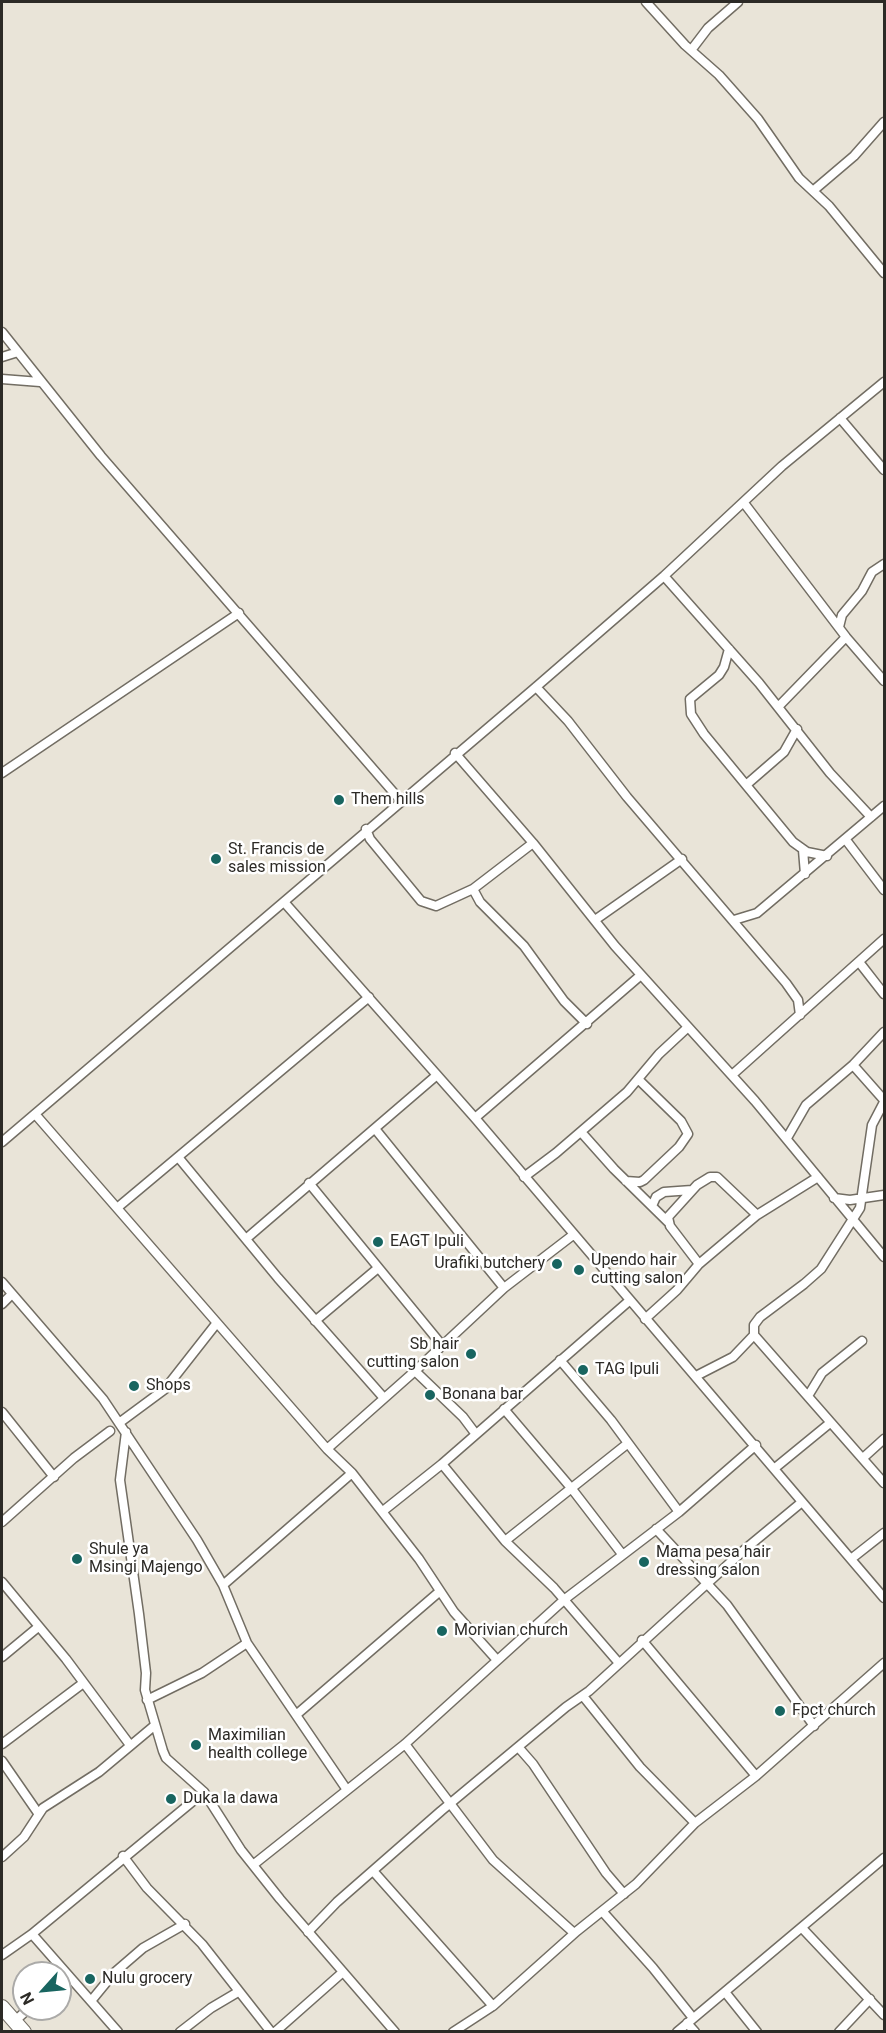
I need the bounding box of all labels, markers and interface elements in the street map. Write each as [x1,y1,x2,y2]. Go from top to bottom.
place label: Them hills [351,790,425,810]
marker: Them hills [332,793,346,807]
place label: St. Francis de sales mission [228,840,326,878]
marker: St. Francis de sales mission [209,852,223,866]
place label: EAGT Ipuli [390,1232,464,1252]
marker: EAGT Ipuli [371,1235,385,1249]
place label: Upendo hair cutting salon [591,1251,683,1289]
place label: Urafiki butchery [434,1254,545,1274]
marker: Urafiki butchery [550,1257,564,1271]
marker: Upendo hair cutting salon [572,1263,586,1277]
place label: Sb hair cutting salon [367,1335,459,1373]
marker: Sb hair cutting salon [464,1347,478,1361]
place label: TAG Ipuli [595,1360,659,1380]
marker: TAG Ipuli [576,1363,590,1377]
place label: Shops [146,1376,191,1396]
marker: Shops [127,1379,141,1393]
place label: Bonana bar [442,1385,523,1405]
marker: Bonana bar [423,1388,437,1402]
place label: Shule ya Msingi Majengo [89,1540,203,1578]
place label: Mama pesa hair dressing salon [656,1543,771,1581]
marker: Shule ya Msingi Majengo [70,1552,84,1566]
marker: Mama pesa hair dressing salon [637,1555,651,1569]
place label: Morivian church [454,1621,568,1641]
marker: Morivian church [435,1624,449,1638]
place label: Fpct church [792,1701,876,1721]
marker: Fpct church [773,1704,787,1718]
place label: Maximilian health college [208,1726,307,1764]
marker: Maximilian health college [189,1738,203,1752]
place label: Duka la dawa [183,1789,278,1809]
marker: Duka la dawa [164,1792,178,1806]
north arrow [12,1961,72,2021]
place label: Nulu grocery [102,1969,192,1989]
marker: Nulu grocery [83,1972,97,1986]
text: N [16,1989,38,2008]

